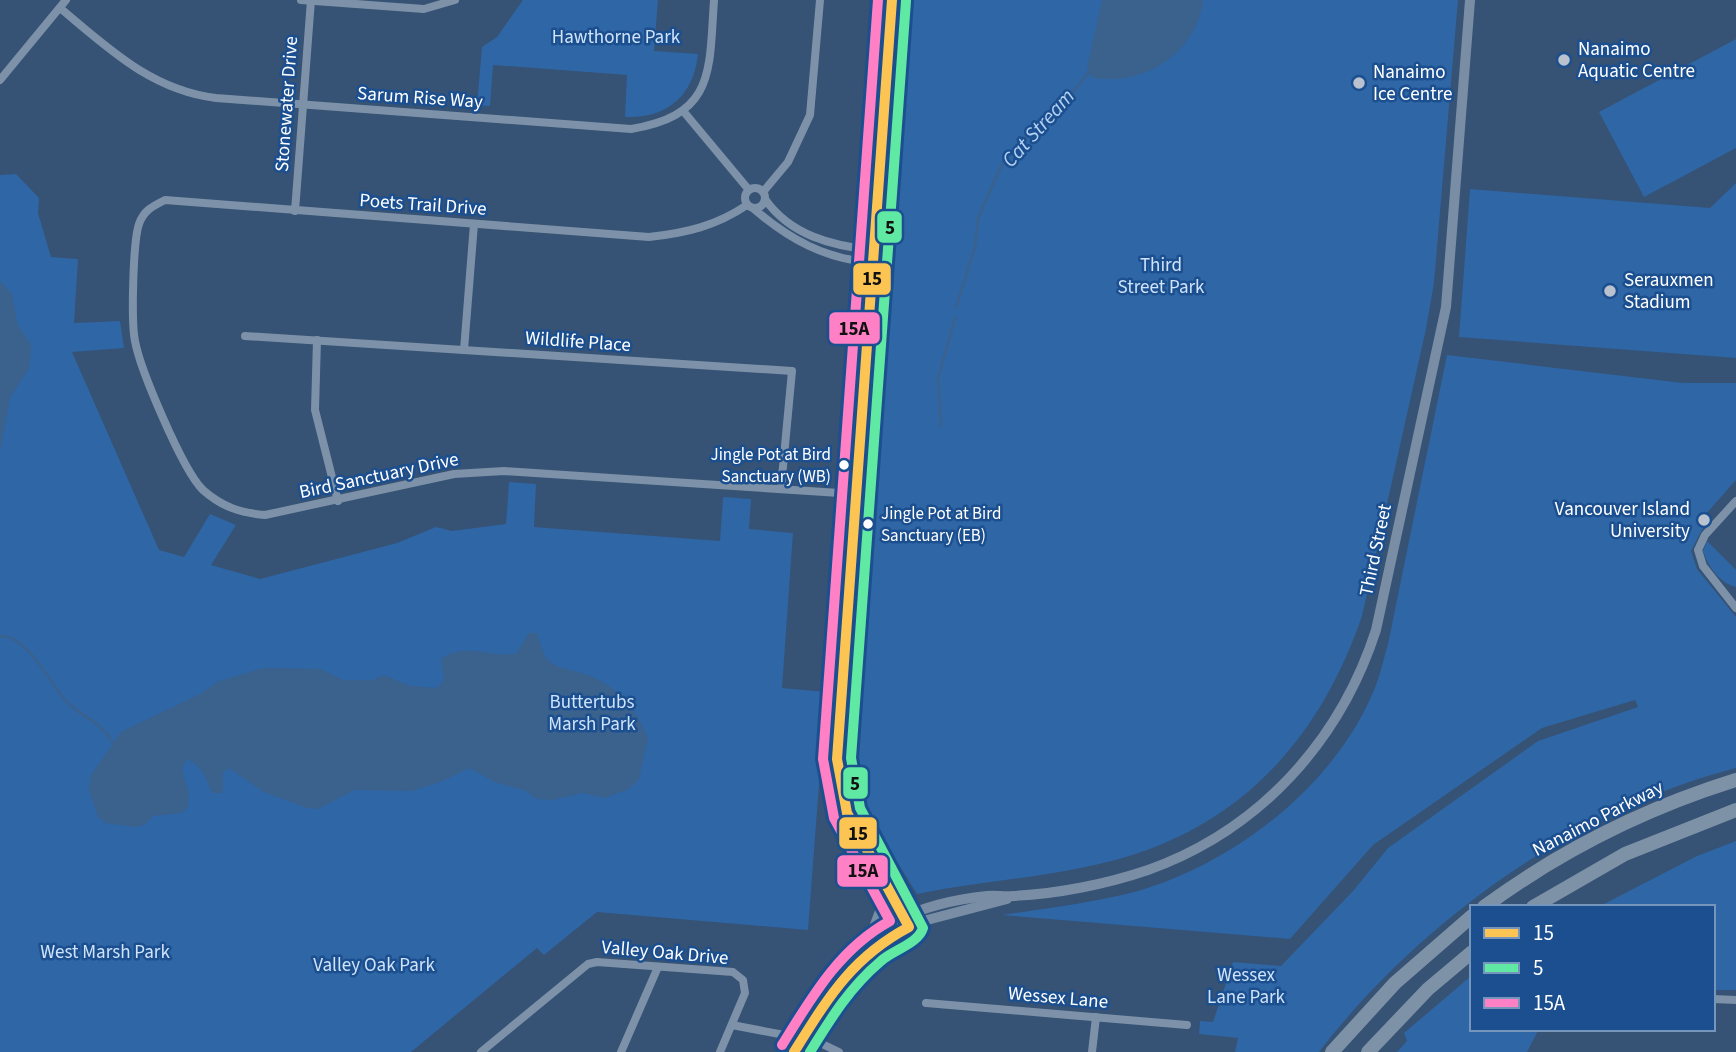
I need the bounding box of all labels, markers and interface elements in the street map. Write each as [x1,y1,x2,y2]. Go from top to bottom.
park label: Hawthorne Park [552,24,681,51]
street label: Stonewater Drive [269,35,305,173]
place label: Nanaimo Aquatic Centre [1578,36,1695,85]
marker: Nanaimo Aquatic Centre [1556,52,1572,68]
place label: Nanaimo Ice Centre [1373,59,1452,108]
marker: Nanaimo Ice Centre [1351,75,1367,91]
street label: Sarum Rise Way [356,80,484,116]
water label: Cat Stream [995,82,1081,174]
street label: Poets Trail Drive [359,187,487,223]
line badge: 5 [876,210,903,244]
text: 5 [885,215,895,242]
park label: Third Street Park [1118,252,1205,301]
line badge: 15 [852,262,892,296]
text: 15 [862,266,882,293]
place label: Serauxmen Stadium [1624,267,1714,316]
marker: Serauxmen Stadium [1602,283,1618,299]
line badge: 15A [828,311,881,345]
text: 15A [839,316,870,343]
street label: Wildlife Place [524,325,632,359]
place label: Jingle Pot at Bird Sanctuary (WB) [711,443,831,489]
street label: Bird Sanctuary Drive [297,446,461,506]
marker: Jingle Pot at Bird Sanctuary (WB) [837,458,851,472]
place label: Vancouver Island University [1555,496,1690,545]
street label: Third Street [1353,501,1399,599]
place label: Jingle Pot at Bird Sanctuary (EB) [881,502,1001,548]
marker: Vancouver Island University [1696,512,1712,528]
marker: Jingle Pot at Bird Sanctuary (EB) [861,517,875,531]
park label: Buttertubs Marsh Park [548,689,636,738]
line badge: 5 [842,766,869,800]
text: 5 [850,771,860,798]
street label: Nanaimo Parkway [1528,774,1668,864]
line badge: 15 [838,816,878,850]
text: 15 [848,821,868,848]
line badge: 15A [836,854,889,888]
text: 15A [848,858,879,885]
legend [1470,905,1715,1031]
text: 15 [1533,918,1554,948]
street label: Valley Oak Drive [600,934,730,972]
park label: West Marsh Park [40,939,170,966]
park label: Valley Oak Park [313,952,435,979]
text: 5 [1533,953,1543,983]
park label: Wessex Lane Park [1207,962,1286,1011]
street label: Wessex Lane [1007,980,1109,1016]
text: 15A [1533,988,1566,1018]

